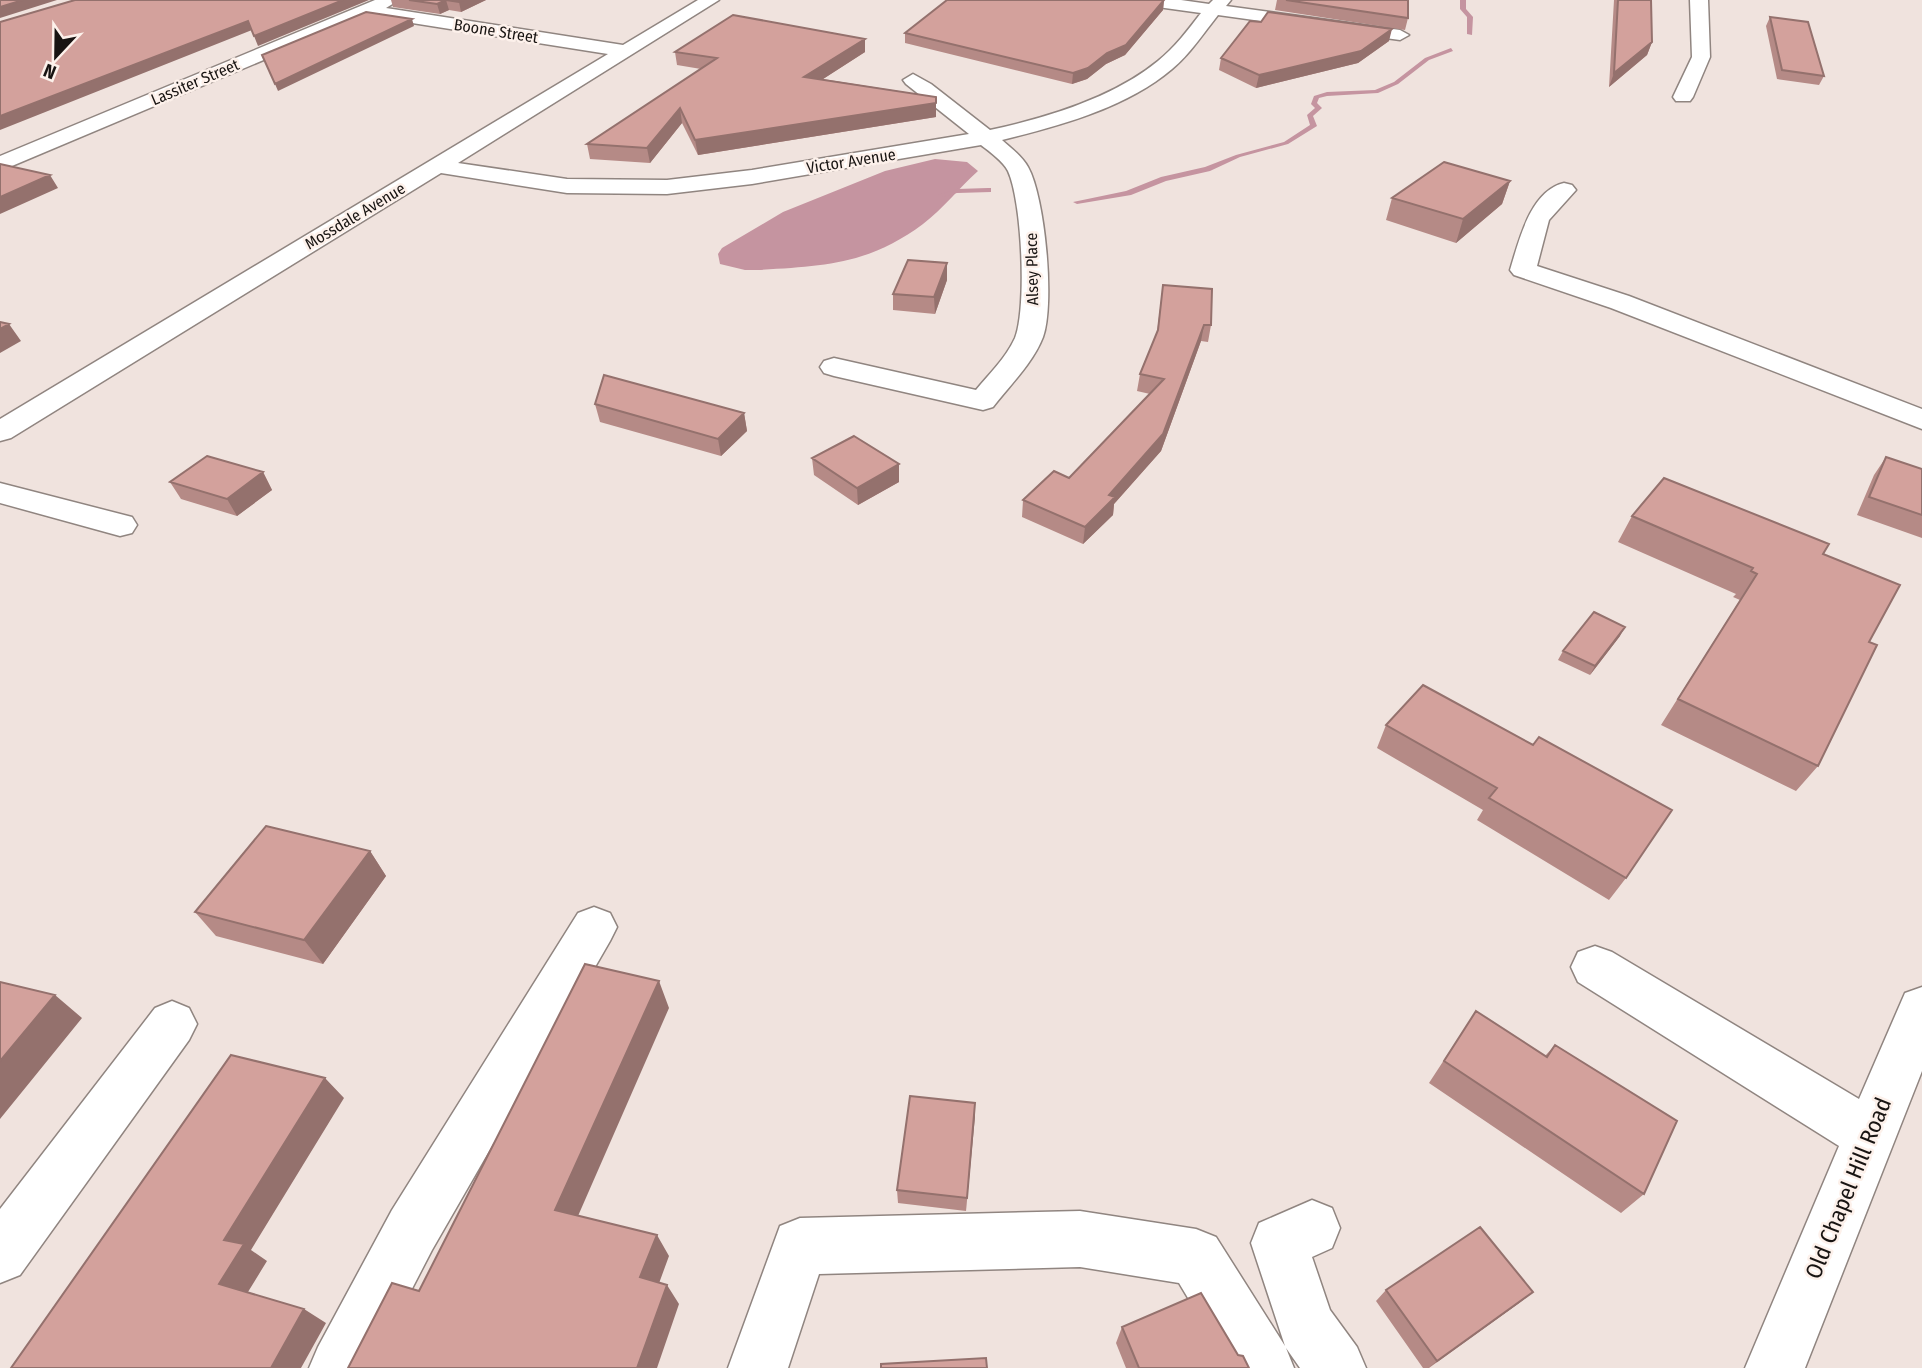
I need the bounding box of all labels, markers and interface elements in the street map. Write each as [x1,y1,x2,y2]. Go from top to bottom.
street label: Boone Street [453,15,540,47]
north arrow [21,21,91,91]
street label: Lassiter Street [148,55,243,109]
text: N [40,59,59,84]
street label: Victor Avenue [805,145,897,177]
street label: Mossdale Avenue [301,179,409,253]
street label: Alsey Place [1022,232,1042,306]
street label: Old Chapel Hill Road [1799,1093,1897,1283]

